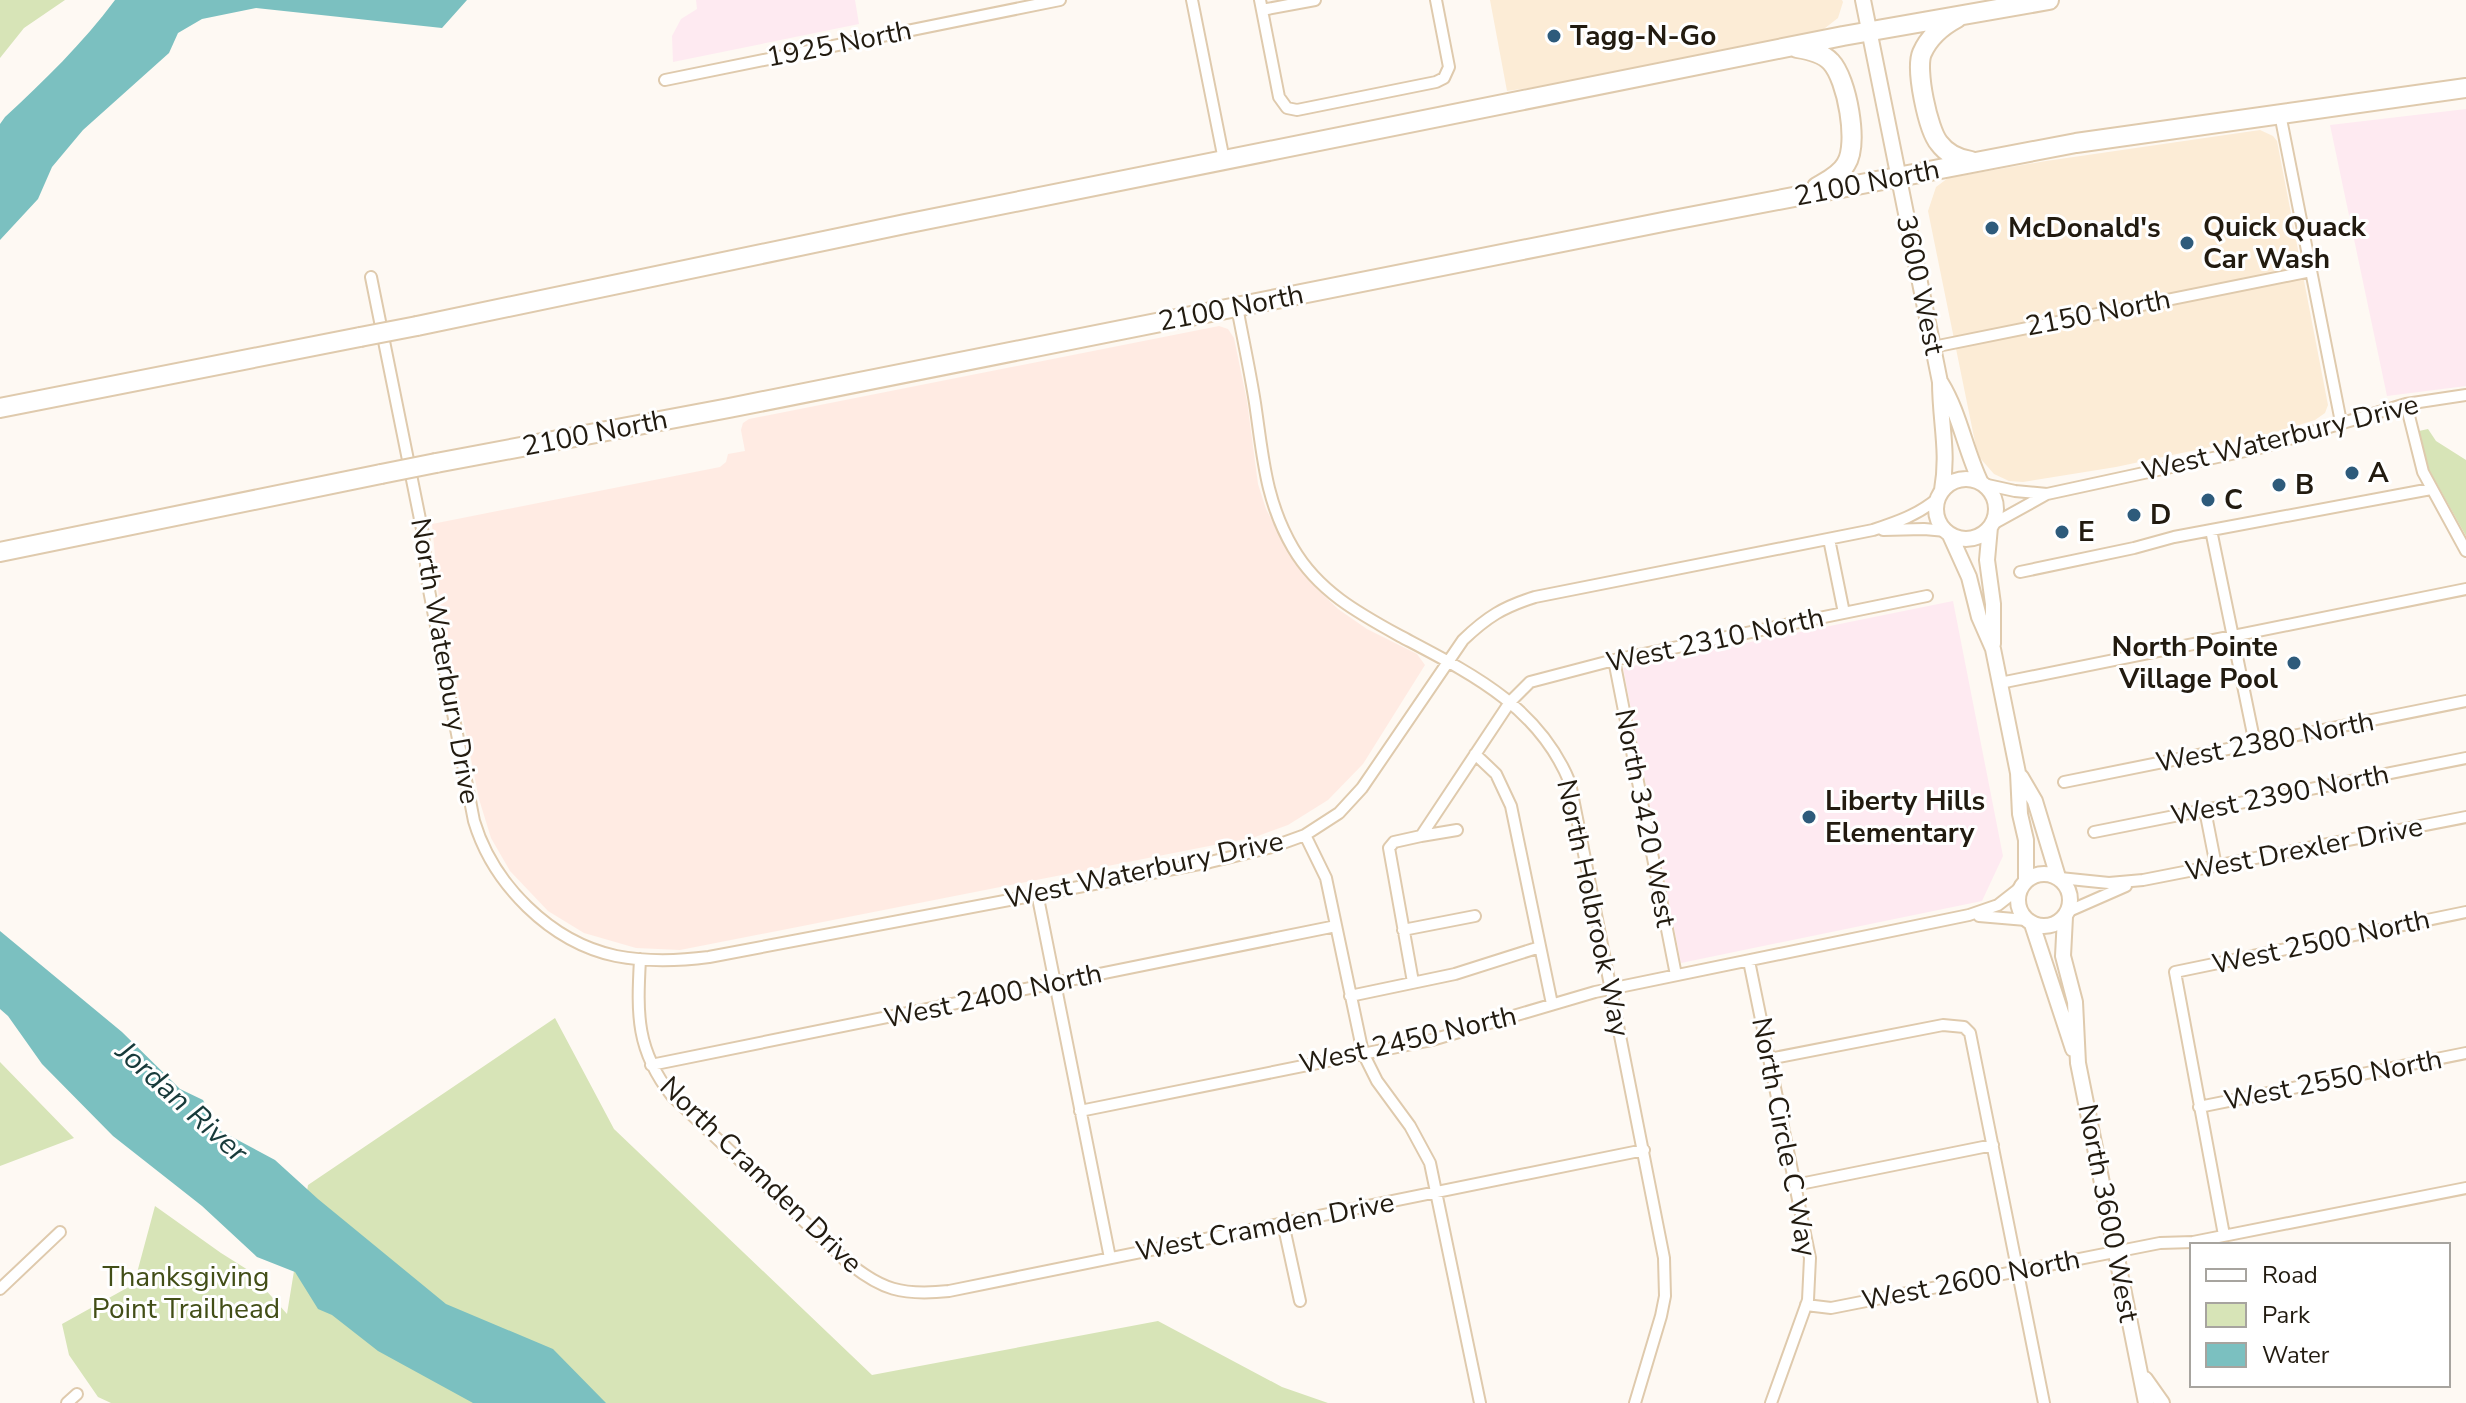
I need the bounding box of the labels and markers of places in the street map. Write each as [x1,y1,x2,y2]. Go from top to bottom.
place label: Tagg-N-Go [1570,17,1716,55]
marker: Tagg-N-Go [1545,27,1563,45]
place label: Quick Quack Car Wash [2203,208,2367,278]
place label: McDonald's [2008,209,2161,247]
marker: McDonald's [1983,219,2001,237]
marker: Quick Quack Car Wash [2178,234,2196,252]
place label: A [2368,454,2389,492]
marker: A [2343,464,2361,482]
place label: B [2295,466,2314,504]
marker: B [2270,476,2288,494]
place label: C [2224,481,2243,519]
marker: C [2199,491,2217,509]
place label: D [2150,496,2171,534]
marker: D [2125,506,2143,524]
place label: E [2078,513,2095,551]
marker: E [2053,523,2071,541]
place label: North Pointe Village Pool [2111,628,2278,698]
marker: North Pointe Village Pool [2285,654,2303,672]
place label: Liberty Hills Elementary [1825,782,1985,852]
marker: Liberty Hills Elementary [1800,808,1818,826]

